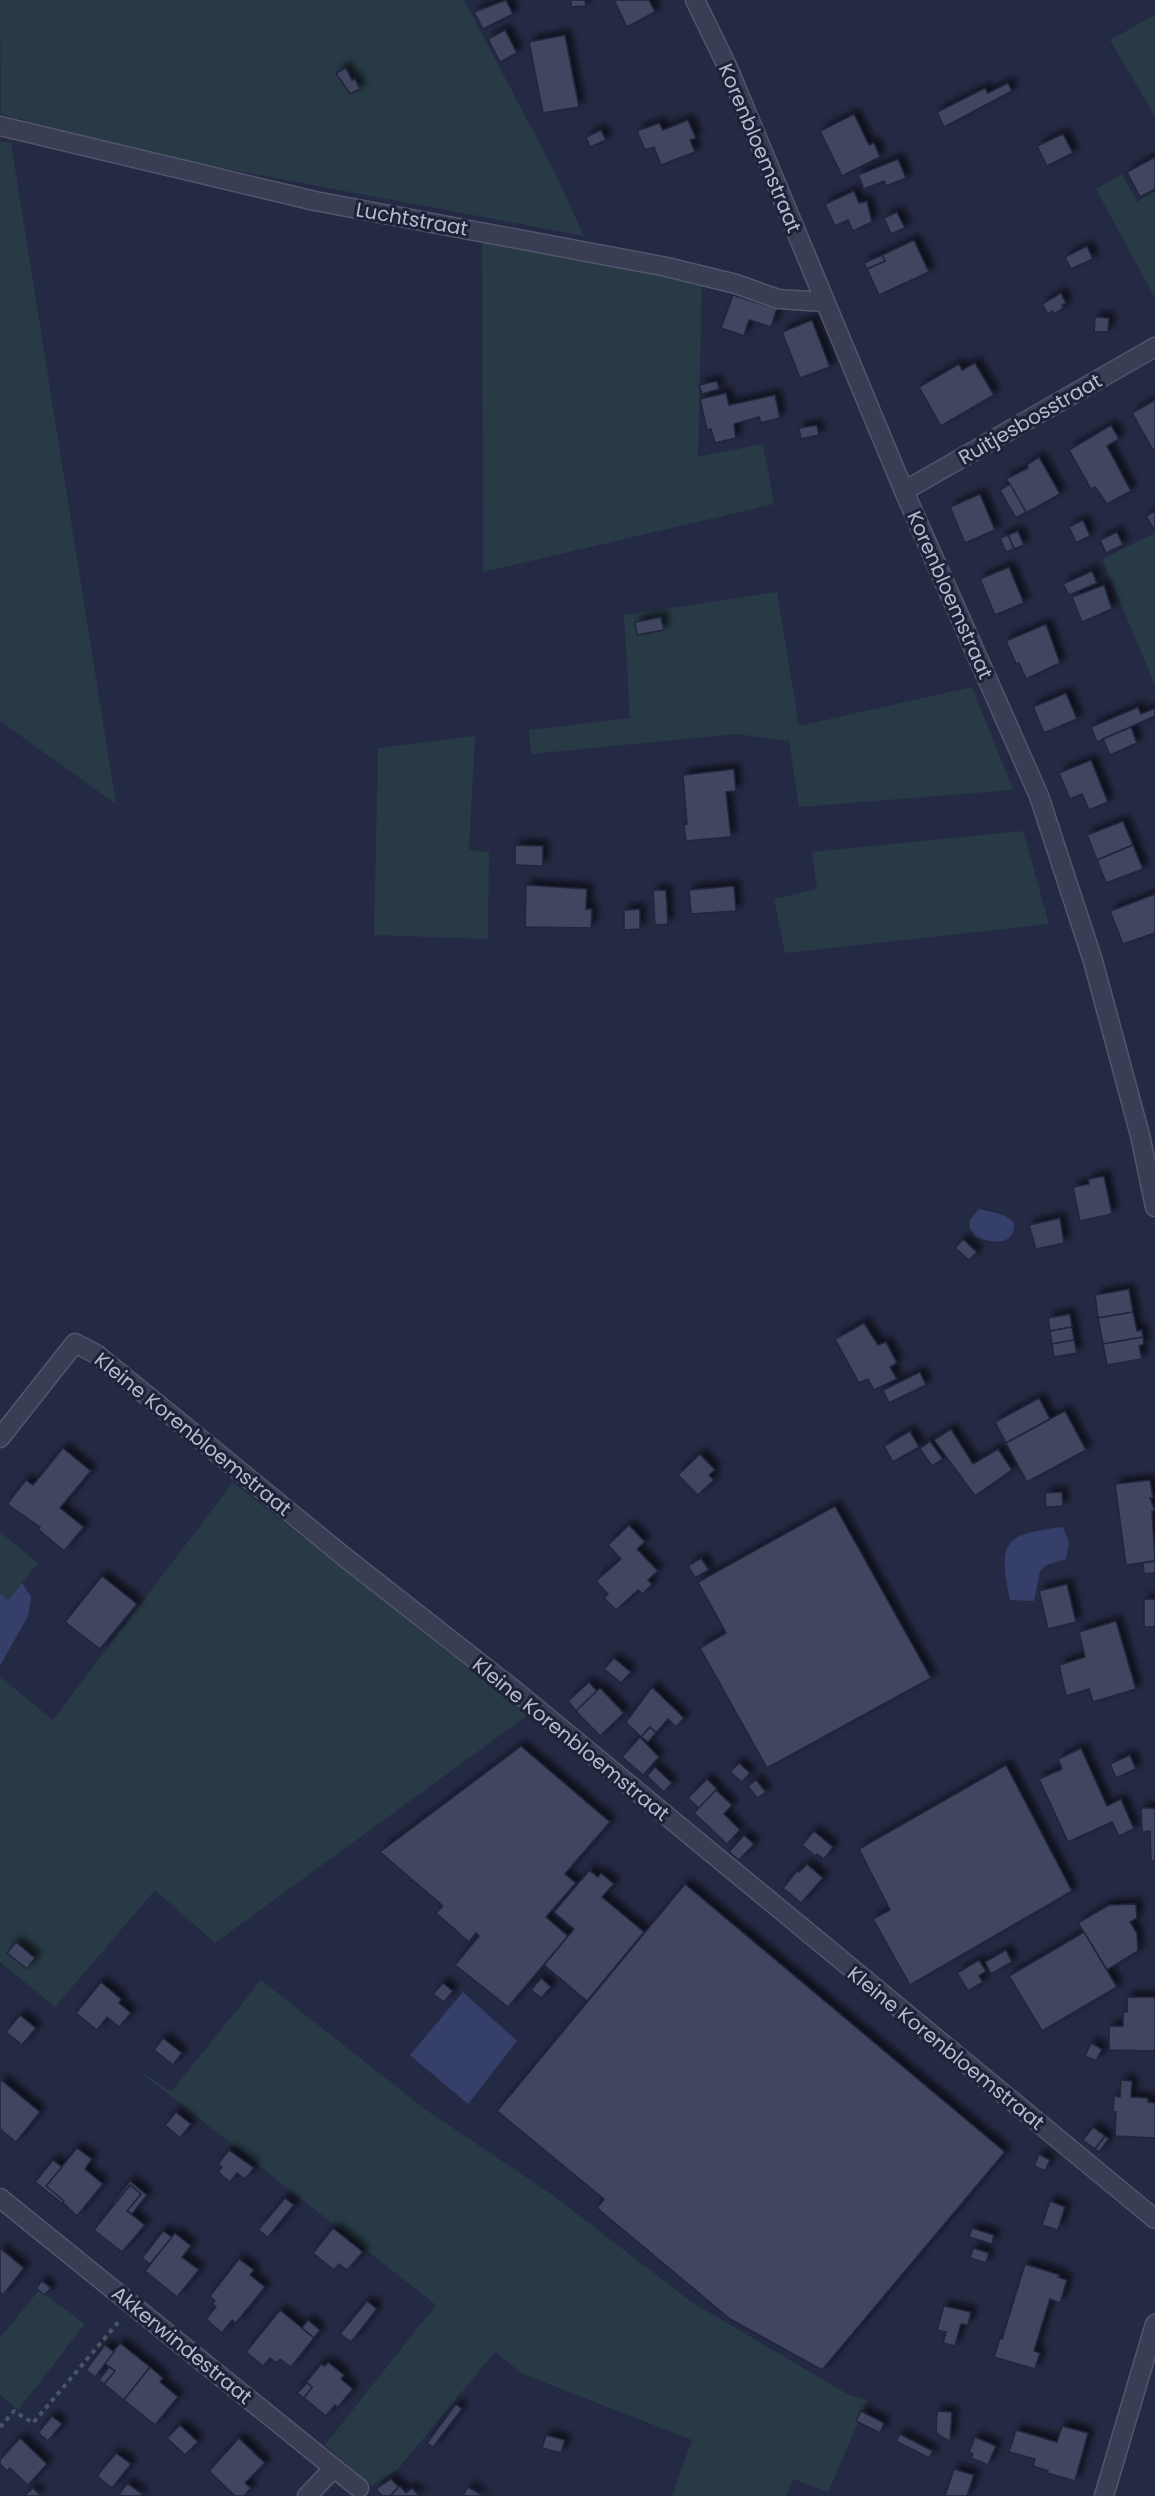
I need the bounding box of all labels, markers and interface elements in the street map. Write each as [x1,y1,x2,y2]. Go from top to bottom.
street label: Korenbloemstraat [712,59,808,237]
street label: Luchtstraat [354,195,470,243]
street label: Ruitjesbosstraat [953,367,1107,471]
street label: Korenbloemstraat [900,507,1000,683]
street label: Kleine Korenbloemstraat [89,1346,297,1522]
street label: Kleine Korenbloemstraat [467,1651,675,1827]
street label: Kleine Korenbloemstraat [842,1960,1050,2136]
street label: Akkerwindestraat [106,2280,258,2410]

